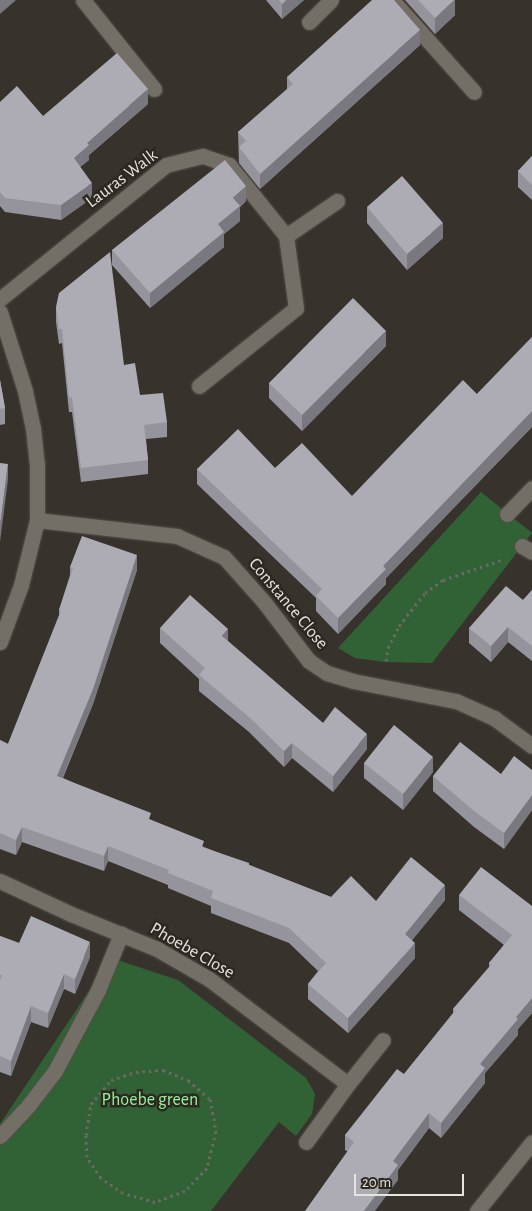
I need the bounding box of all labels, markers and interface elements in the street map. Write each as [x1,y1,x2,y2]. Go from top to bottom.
street label: Lauras Walk [82,145,162,213]
street label: Constance Close [244,554,332,654]
street label: Phoebe Close [146,918,238,984]
park label: Phoebe green [102,1089,198,1111]
scale bar [357,1164,467,1196]
text: 20 m [362,1175,391,1190]

